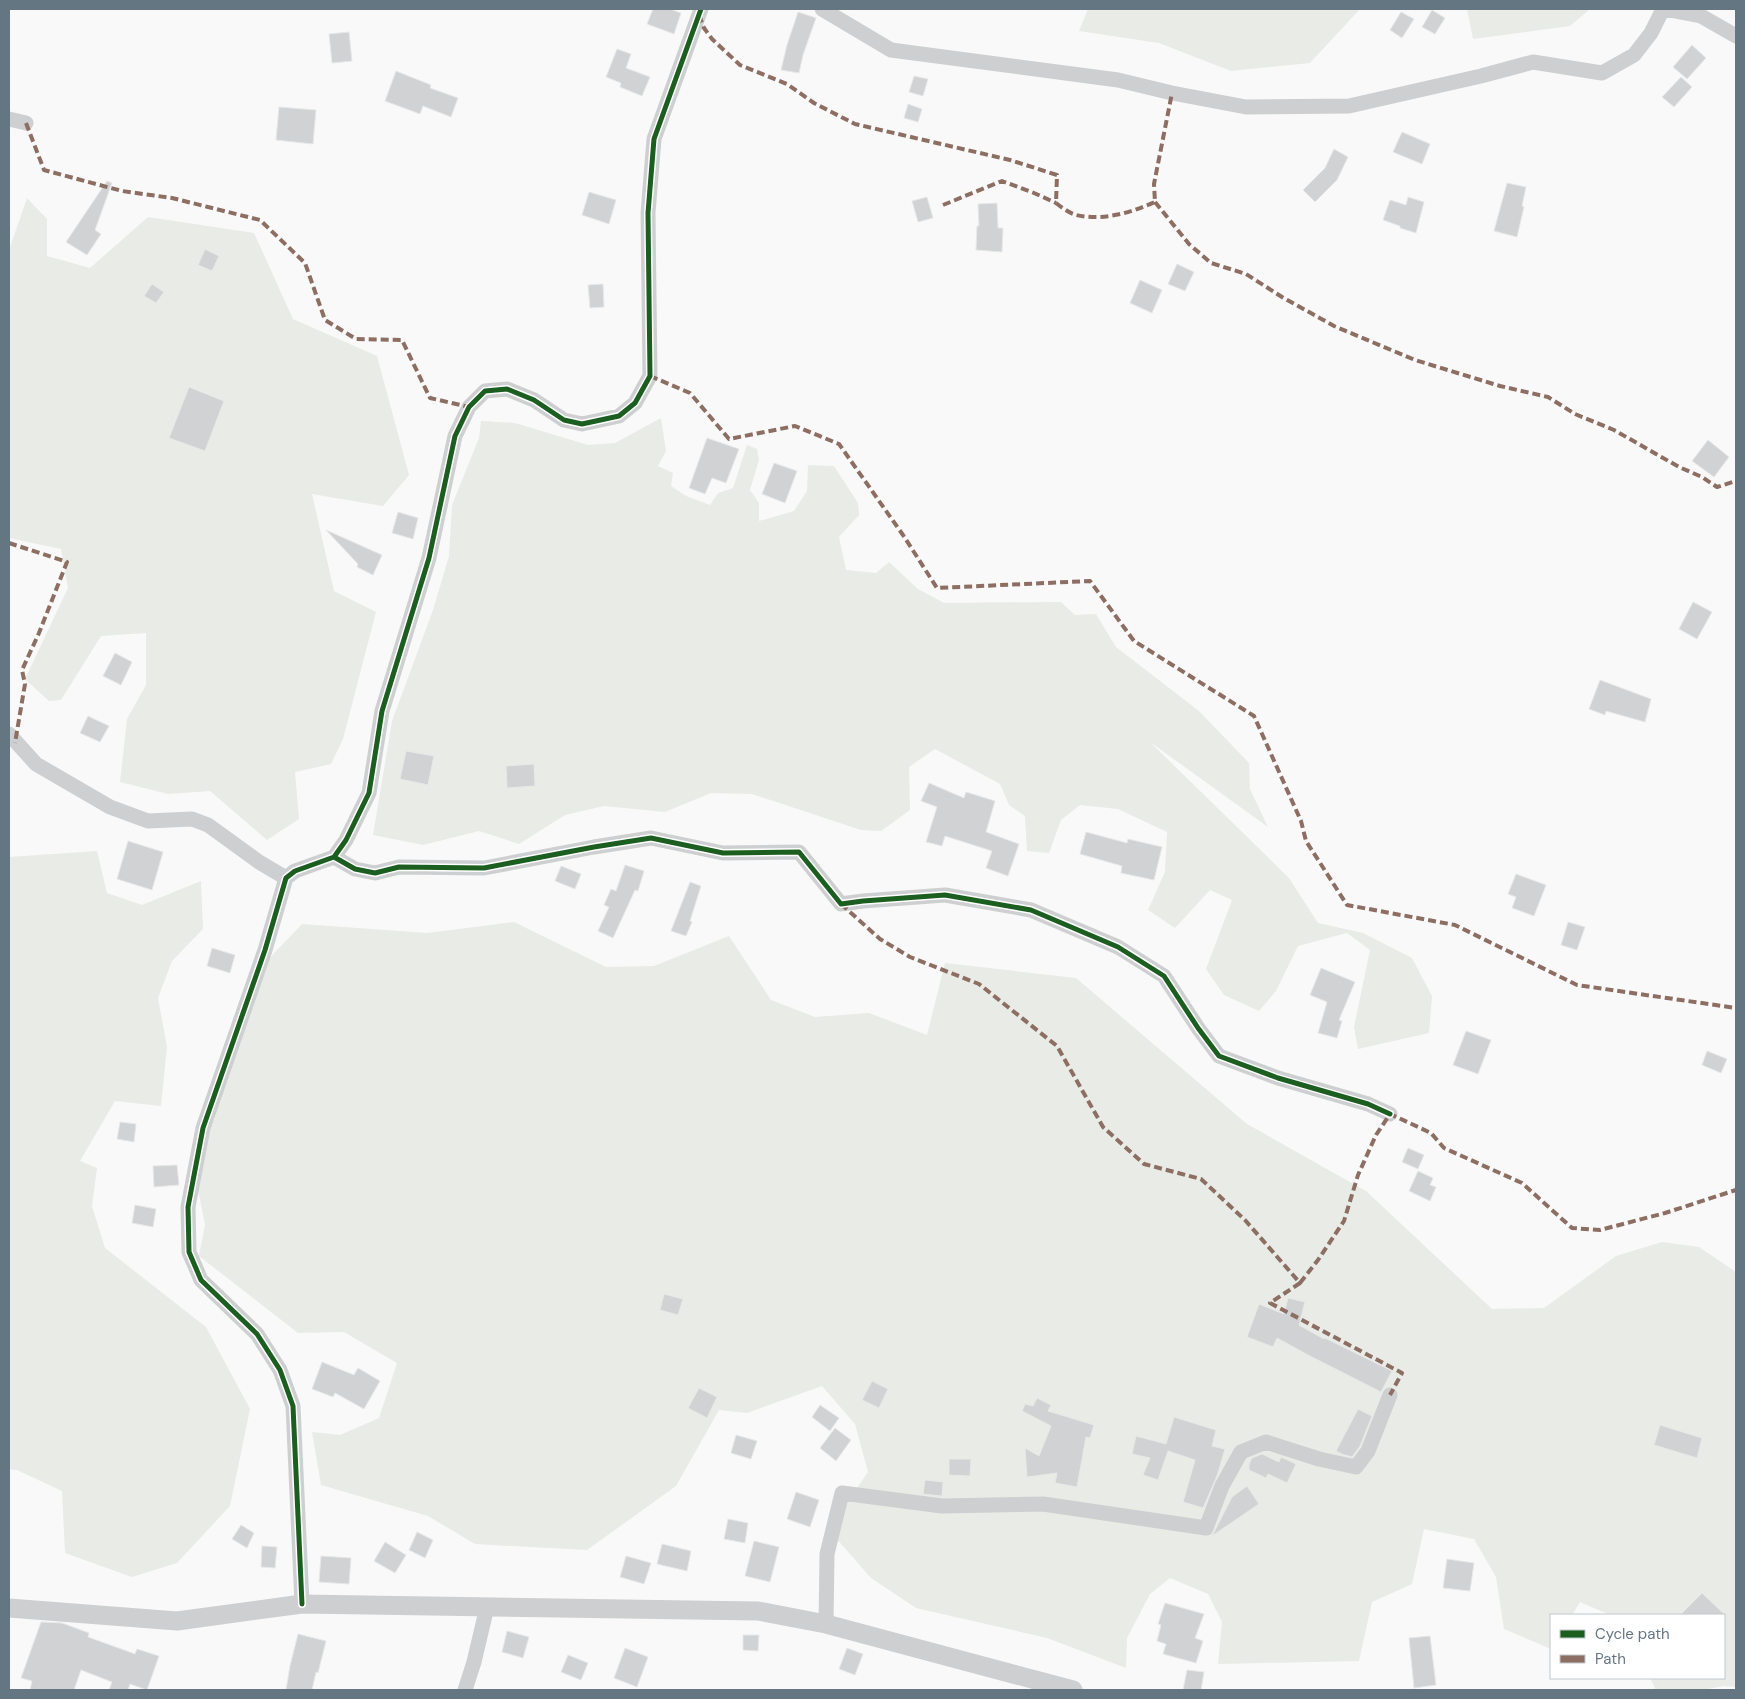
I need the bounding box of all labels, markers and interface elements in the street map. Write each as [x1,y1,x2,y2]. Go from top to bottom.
legend [1550,1614,1725,1679]
text: Cycle path [1595,1624,1670,1644]
text: Path [1595,1649,1626,1669]

